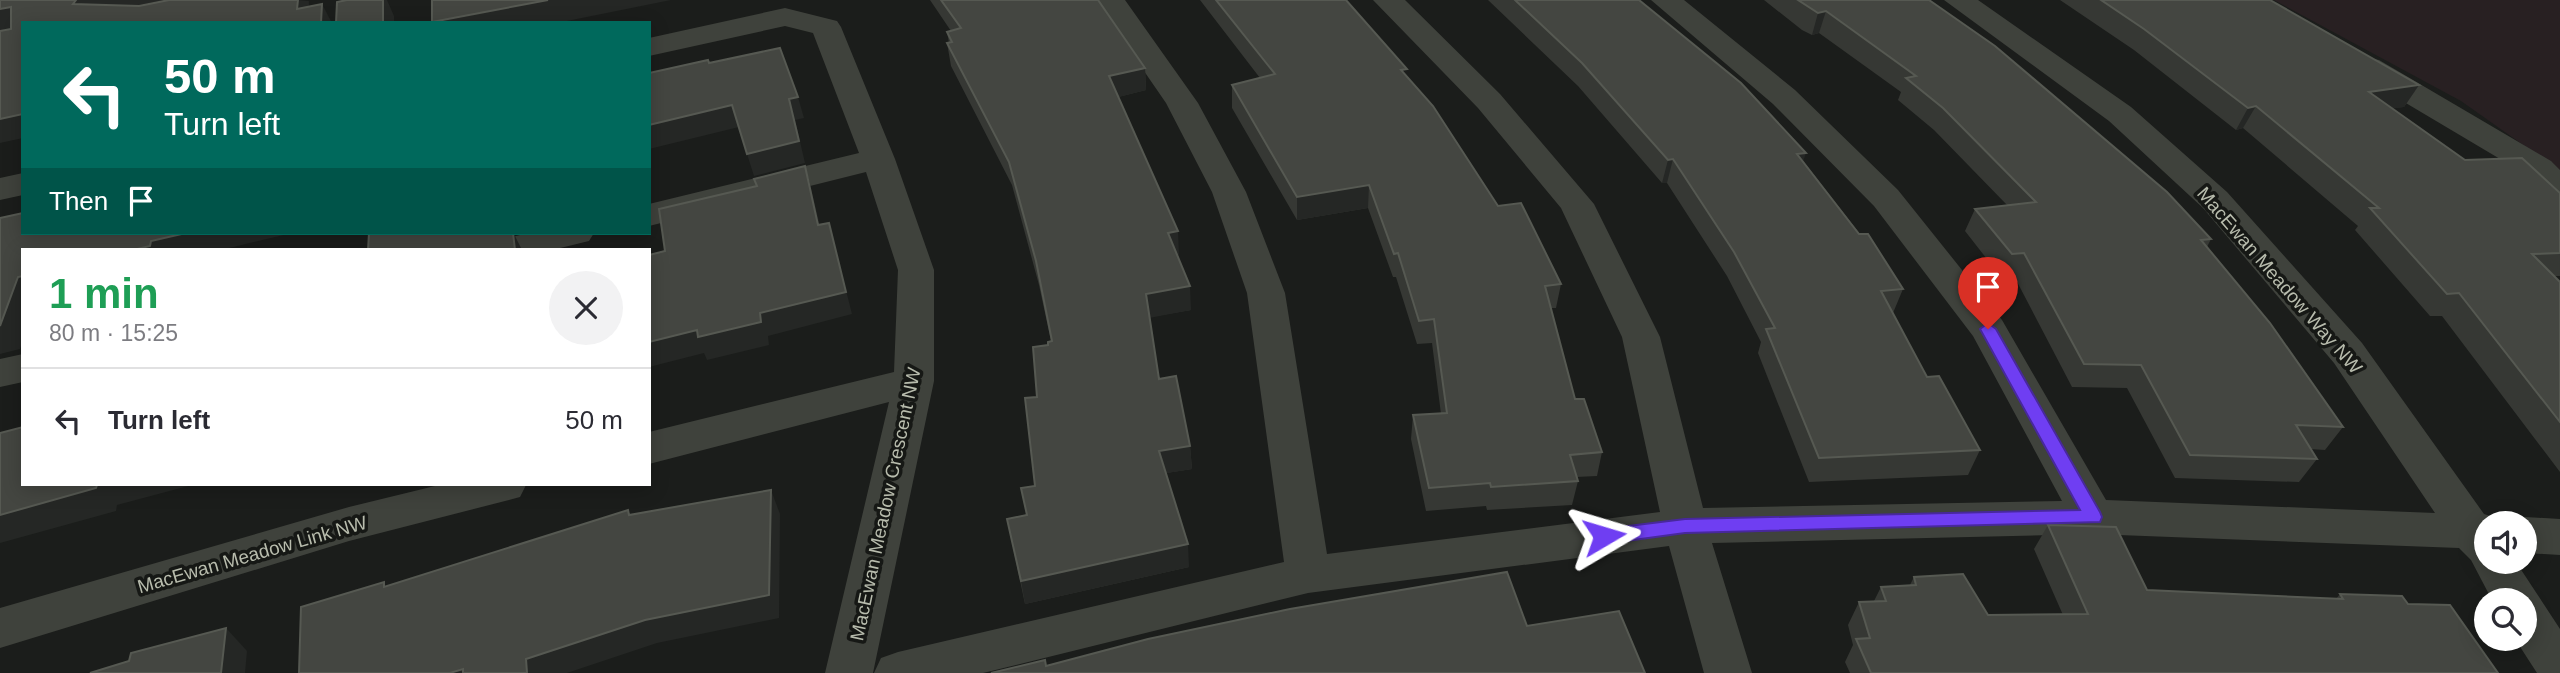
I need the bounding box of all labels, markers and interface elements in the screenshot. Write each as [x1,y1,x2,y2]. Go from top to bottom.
icon: left [49,49,140,140]
text: 50 m [164,49,276,103]
text: Turn left [164,106,280,142]
icon: arrive [122,182,160,220]
street label: MacEwan Meadow Way NW [2193,183,2366,378]
text: Then [49,186,108,216]
pin [1958,257,2018,329]
icon: arrive [1969,268,2007,306]
text: 1 min [49,270,159,317]
button: close [549,271,623,345]
text: 80 m · 15:25 [49,320,178,346]
street label: MacEwan Meadow Crescent NW [846,366,925,643]
icon: left [49,402,87,440]
text: Turn left [108,405,210,435]
text: 50 m [565,405,623,435]
position arrow [1567,499,1641,573]
map controls [2474,511,2537,651]
button: sound [2474,511,2537,574]
street label: MacEwan Meadow Link NW [135,512,369,597]
button: search [2474,588,2537,651]

